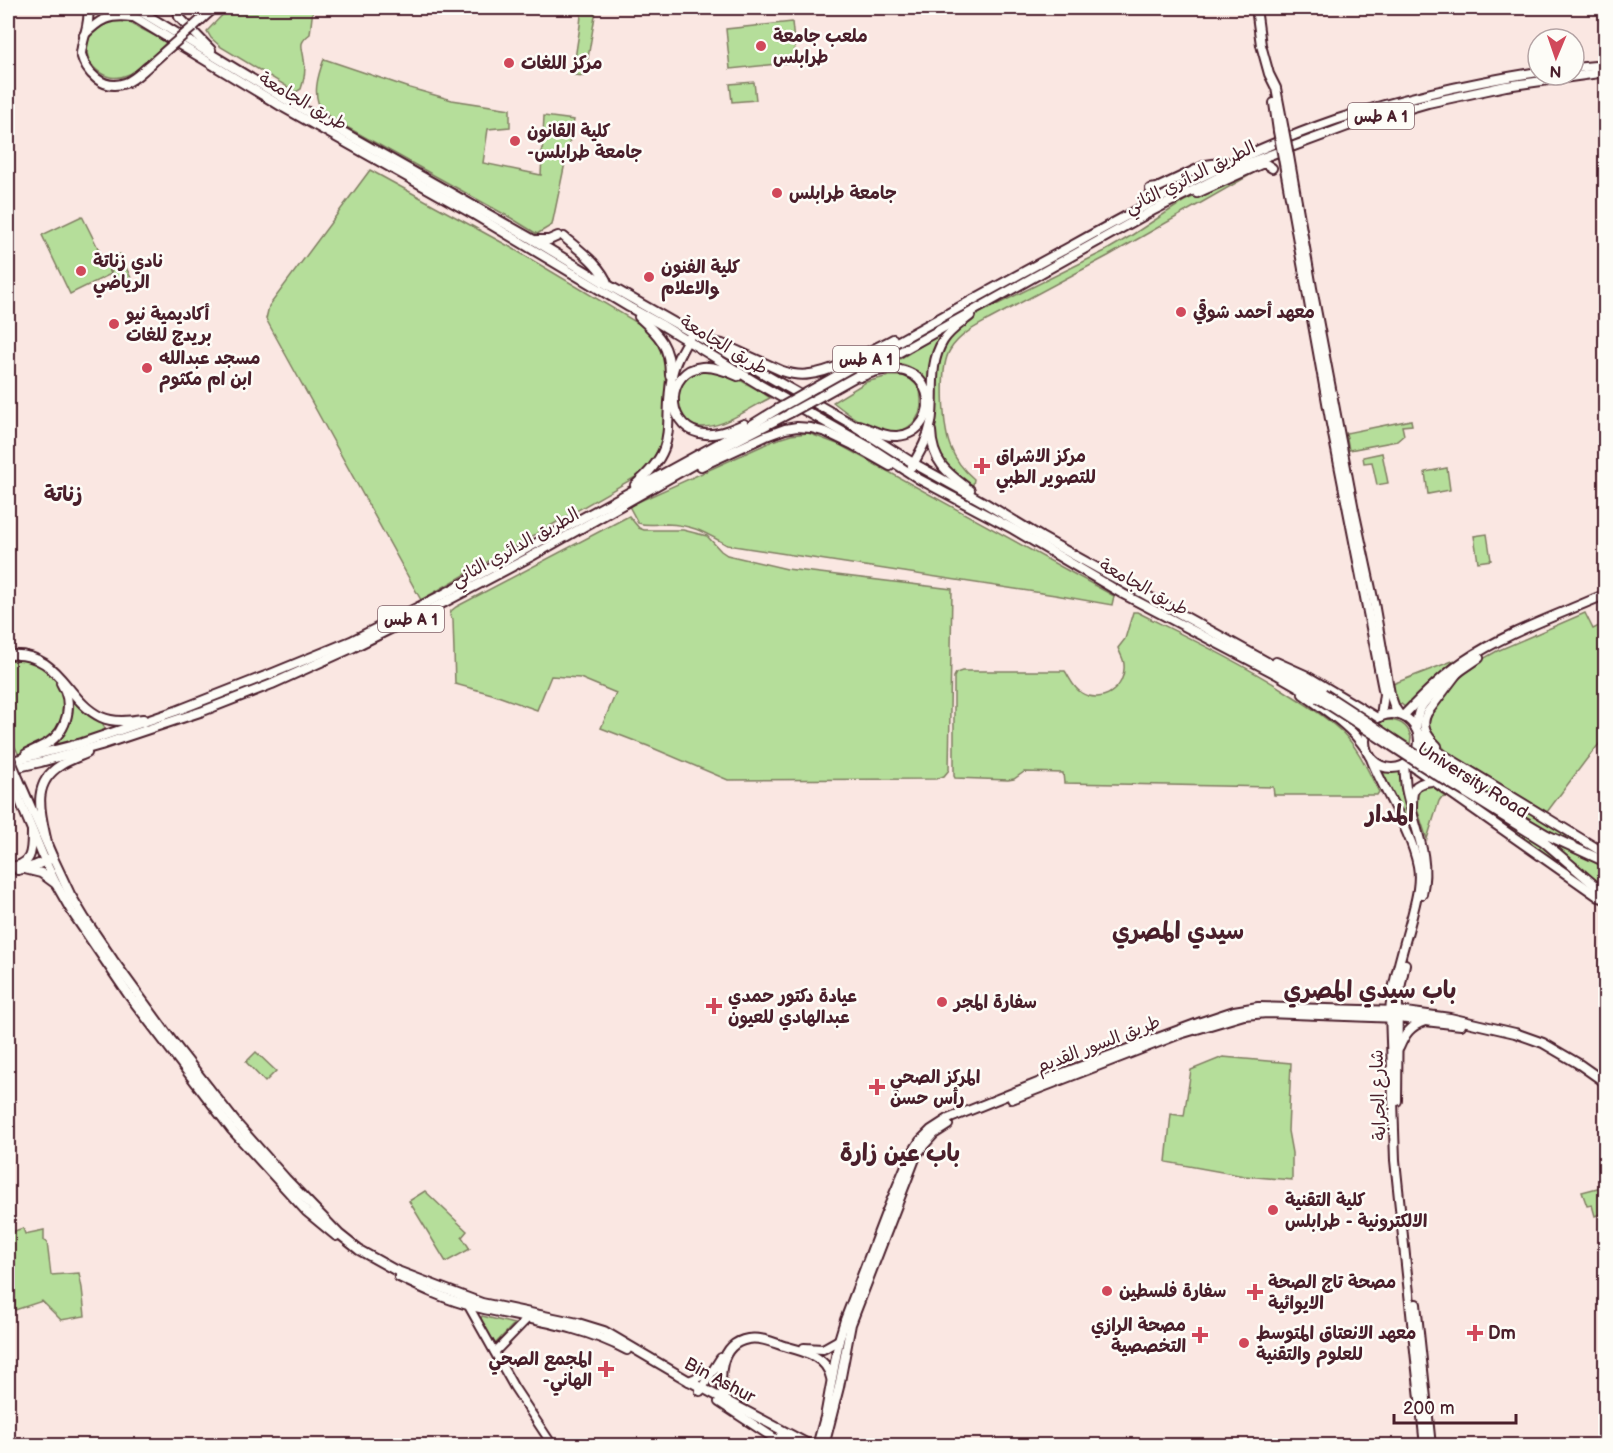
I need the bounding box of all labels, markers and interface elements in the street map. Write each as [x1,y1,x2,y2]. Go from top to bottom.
place label: ملعب جامعة طرابلس [773,26,868,68]
north arrow [1526,27,1586,87]
marker: ملعب جامعة طرابلس [754,39,768,53]
place label: مركز اللغات [521,53,602,74]
marker: مركز اللغات [502,56,516,70]
text: N [1549,61,1562,80]
street label: طريق الجامعة [255,68,351,135]
road number: طس A 1 [1348,103,1414,129]
place label: كلية القانون -جامعة طرابلس [527,121,642,163]
marker: كلية القانون -جامعة طرابلس [508,134,522,148]
street label: الطريق الدائري الثاني [1121,137,1261,223]
place label: جامعة طرابلس [789,183,897,204]
marker: جامعة طرابلس [770,186,784,200]
place label: نادي زناتة الرياضي [93,251,163,298]
place label: كلية الفنون والاعلام [661,257,740,302]
marker: نادي زناتة الرياضي [74,264,88,278]
marker: كلية الفنون والاعلام [642,270,656,284]
place label: معهد أحمد شوقي [1193,299,1315,325]
place label: أكاديمية نيو بريدج للغات [124,303,212,346]
marker: معهد أحمد شوقي [1174,305,1188,319]
street label: طريق الجامعة [676,311,771,380]
marker: أكاديمية نيو بريدج للغات [107,317,121,331]
road number: طس A 1 [833,346,899,372]
place label: مسجد عبدالله ابن ام مكثوم [159,348,260,393]
marker: مسجد عبدالله ابن ام مكثوم [140,361,154,375]
place label: مركز الاشراق للتصوير الطبي [996,446,1096,493]
marker: مركز الاشراق للتصوير الطبي [973,457,991,475]
district label: زناتة [44,482,82,507]
street label: الطريق الدائري الثاني [448,504,585,596]
street label: طريق الجامعة [1096,554,1192,620]
road number: طس A 1 [378,606,444,632]
street label: University Road [1414,738,1532,823]
district label: المدار [1364,800,1414,829]
district label: سيدي المصري [1112,917,1244,949]
district label: باب سيدي المصري [1284,976,1456,1008]
place label: عيادة دكتور حمدي عبدالهادي للعيون [728,986,857,1031]
place label: سفارة المجر [952,992,1037,1013]
marker: سفارة المجر [935,995,949,1009]
marker: عيادة دكتور حمدي عبدالهادي للعيون [705,997,723,1015]
street label: طريق السور القديم [1033,1011,1164,1081]
street label: شارع الجرابة [1366,1049,1392,1141]
place label: المركز الصحي رأس حسن [890,1067,980,1109]
marker: المركز الصحي رأس حسن [868,1078,886,1096]
district label: باب عين زارة [840,1139,960,1168]
place label: كلية التقنية الالكترونية - طرابلس [1285,1190,1427,1232]
marker: كلية التقنية الالكترونية - طرابلس [1266,1203,1280,1217]
place label: مصحة تاج الصحة الايوائية [1268,1272,1396,1315]
place label: سفارة فلسطين [1119,1281,1226,1302]
marker: مصحة تاج الصحة الايوائية [1246,1283,1264,1301]
marker: سفارة فلسطين [1100,1284,1114,1298]
place label: مصحة الرازي التخصصية [1091,1315,1186,1357]
place label: معهد الانعتاق المتوسط للعلوم والتقنية [1256,1323,1416,1368]
place label: Dm [1488,1323,1516,1344]
marker: Dm [1466,1324,1484,1342]
marker: مصحة الرازي التخصصية [1191,1326,1209,1344]
marker: معهد الانعتاق المتوسط للعلوم والتقنية [1237,1336,1251,1350]
place label: المجمع الصحي -الهاني [488,1349,592,1396]
street label: Bin Ashur [681,1353,759,1408]
marker: المجمع الصحي -الهاني [597,1360,615,1378]
scale bar [1394,1387,1516,1425]
text: 200 m [1403,1398,1455,1419]

